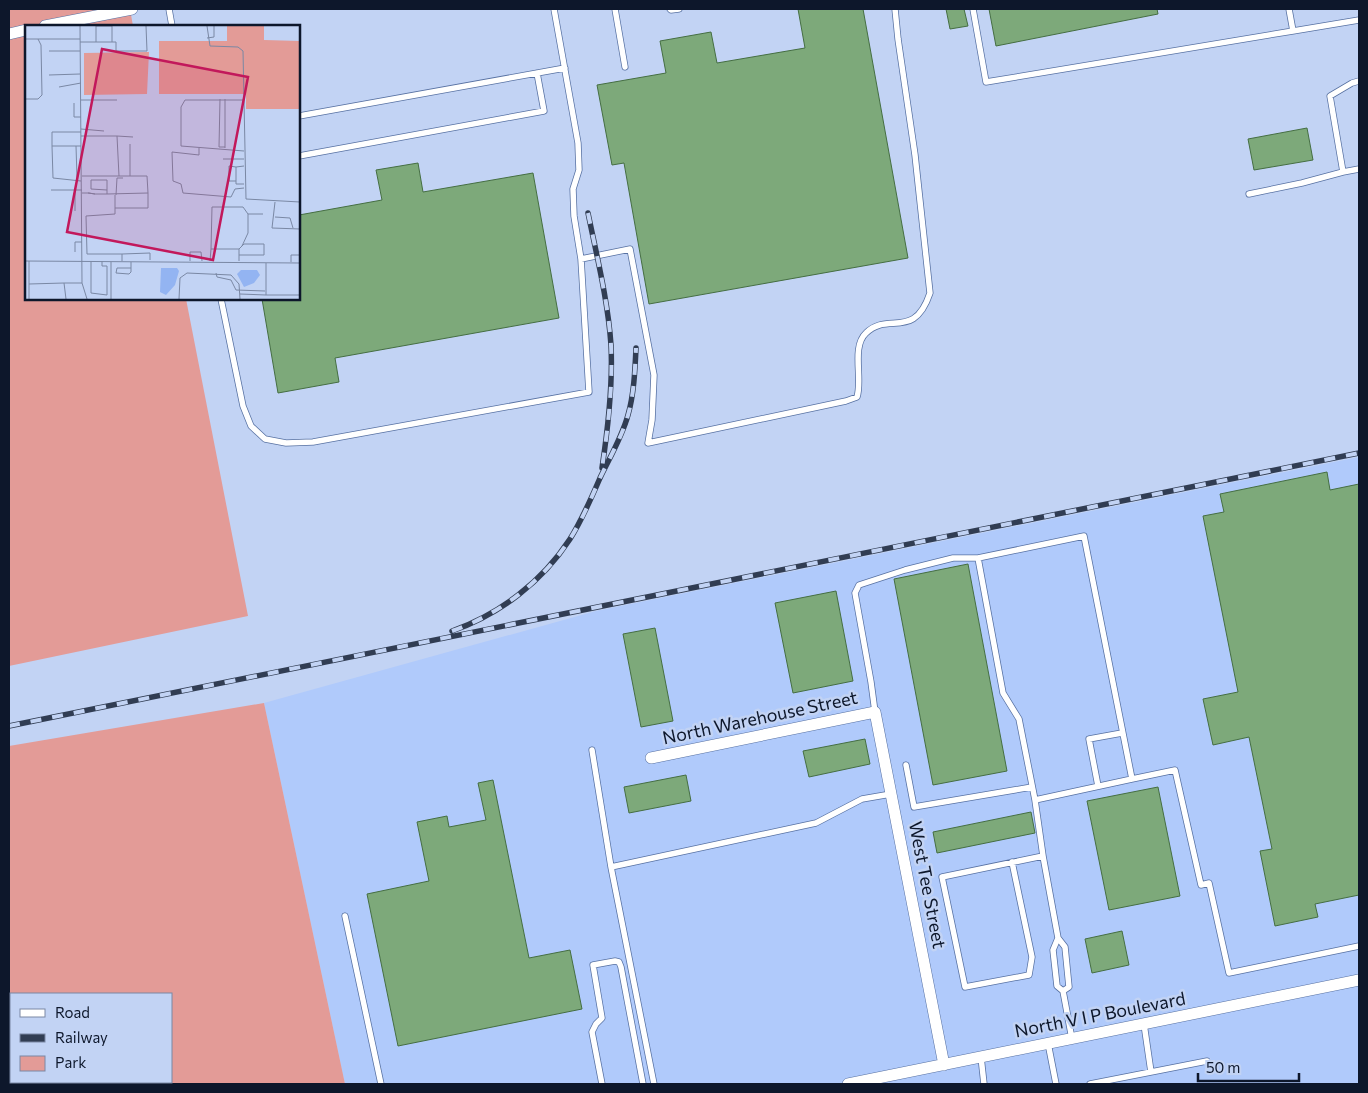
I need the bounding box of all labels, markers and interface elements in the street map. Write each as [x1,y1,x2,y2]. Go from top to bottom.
inset map [25,25,300,300]
street label: North Warehouse Street [660,686,859,748]
street label: West Tee Street [905,819,951,950]
street label: North V I P Boulevard [1012,987,1187,1041]
legend [10,993,172,1083]
text: Road [55,1003,90,1021]
text: Railway [55,1028,108,1046]
scale bar [1198,1050,1299,1082]
text: Park [55,1053,86,1071]
text: 50 m [1206,1058,1240,1076]

